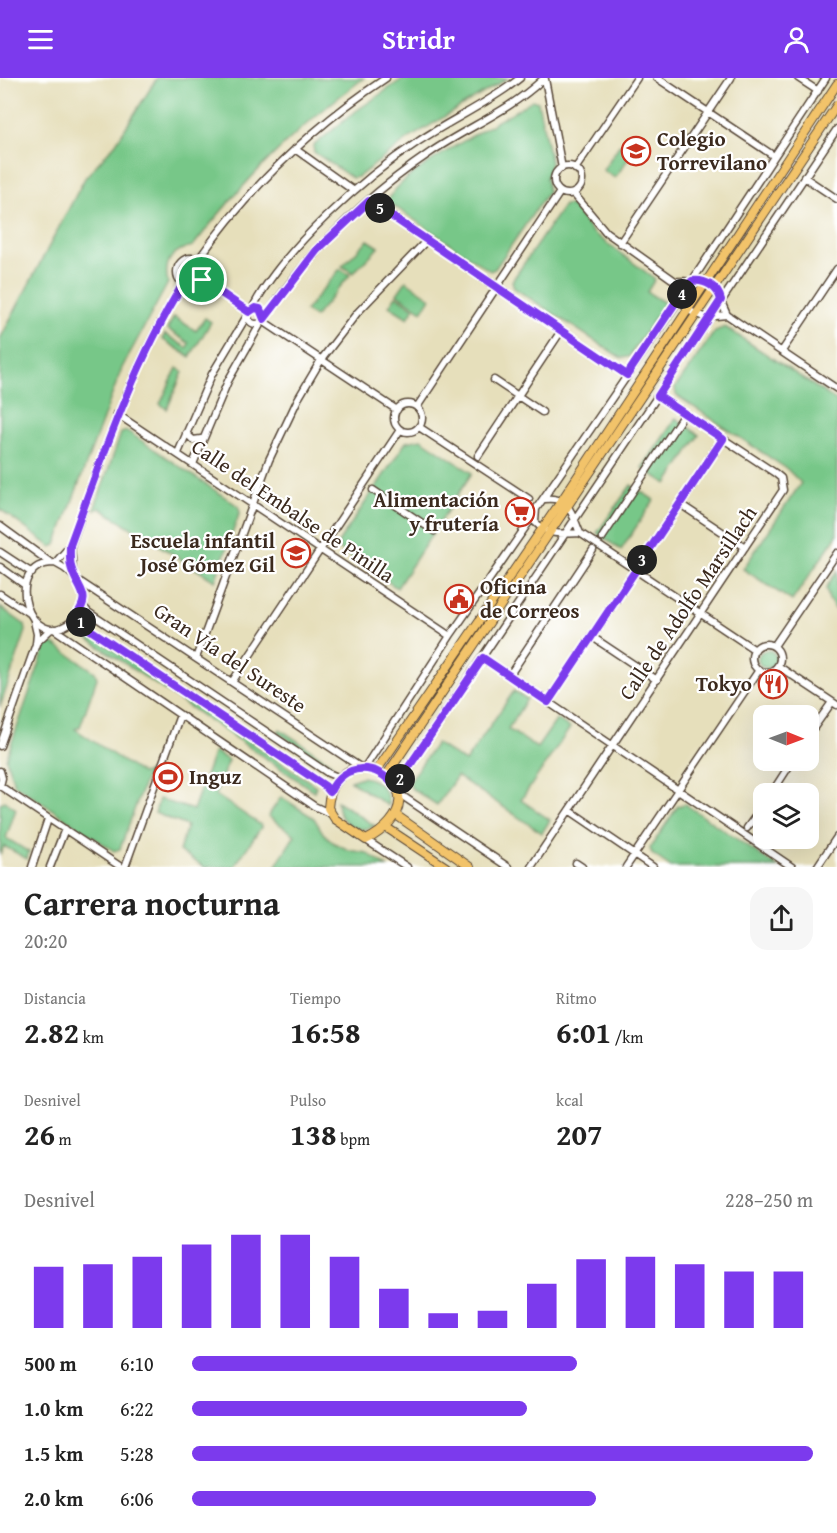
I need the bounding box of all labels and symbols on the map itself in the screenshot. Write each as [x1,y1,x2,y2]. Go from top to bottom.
place label: Colegio Torrevilano [657,123,767,178]
school or university icon: Colegio Torrevilano [620,135,652,167]
pin: 5 [365,193,395,223]
pin [176,254,227,305]
pin: 4 [667,279,697,309]
street label: Calle del Embalse de Pinilla [186,431,401,590]
place label: Alimentación y frutería [373,484,500,539]
supermarket icon: Alimentación y frutería [504,496,536,528]
street label: Calle de Adolfo Marsillach [611,499,764,706]
place label: Escuela infantil José Gómez Gil [130,525,275,580]
school or university icon: Escuela infantil José Gómez Gil [280,537,312,569]
pin: 3 [627,545,657,575]
place label: Oficina de Correos [480,571,580,626]
public building icon: Oficina de Correos [443,583,475,615]
street label: Gran Vía del Sureste [148,595,313,720]
pin: 1 [66,607,96,637]
place label: Tokyo [696,668,752,699]
restaurant icon: Tokyo [757,668,789,700]
north arrow [753,705,819,771]
sports icon: Inguz [152,761,184,793]
place label: Inguz [189,761,242,792]
pin: 2 [385,764,415,794]

